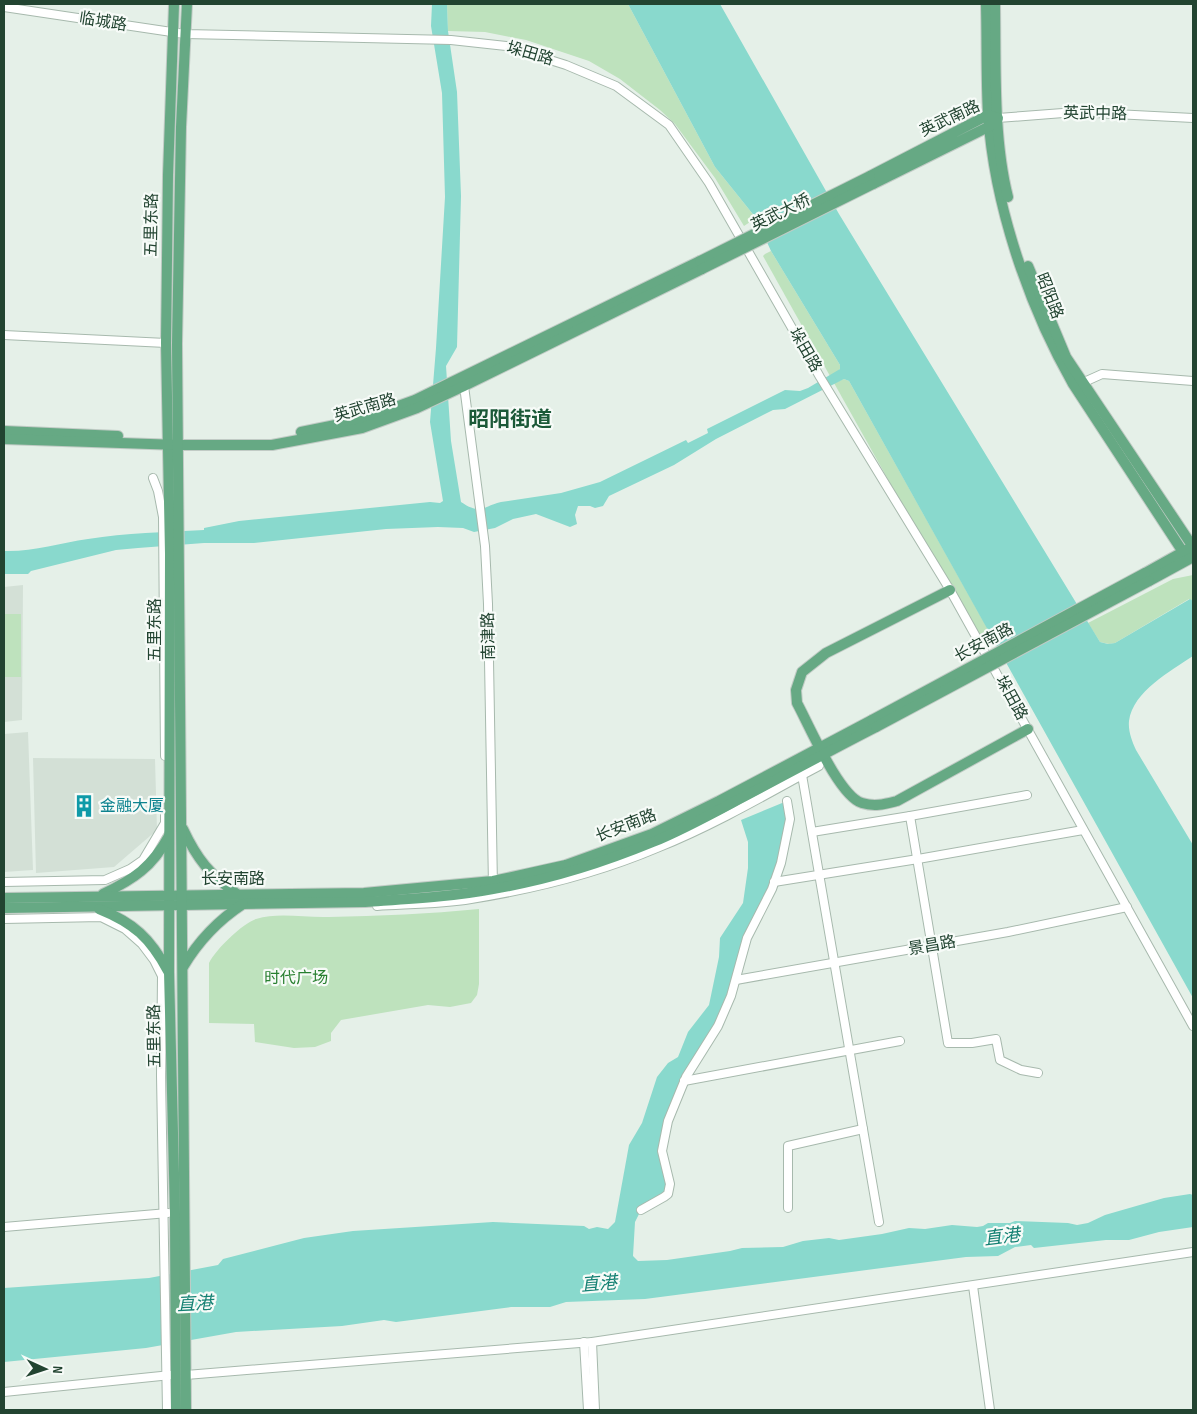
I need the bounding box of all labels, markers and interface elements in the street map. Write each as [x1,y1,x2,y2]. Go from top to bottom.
street label: 临城路 [78,9,128,35]
street label: 垛田路 [504,38,556,70]
street label: 英武南路 [917,97,983,141]
street label: 英武中路 [1063,104,1127,124]
street label: 英武大桥 [748,190,814,236]
street label: 五里东路 [142,193,162,257]
street label: 昭阳路 [1032,270,1066,322]
street label: 垛田路 [785,324,825,376]
street label: 英武南路 [332,390,398,426]
district label: 昭阳街道 [468,407,552,432]
street label: 五里东路 [146,598,165,662]
street label: 南津路 [479,612,499,660]
street label: 长安南路 [951,620,1017,666]
street label: 垛田路 [991,672,1031,724]
building icon: 金融大厦 [71,793,97,819]
place label: 金融大厦 [100,797,164,816]
street label: 长安南路 [593,806,659,846]
street label: 长安南路 [201,870,265,889]
street label: 景昌路 [907,932,957,960]
park label: 时代广场 [264,969,328,988]
street label: 五里东路 [145,1004,165,1068]
water label: 直港 [983,1224,1024,1250]
water label: 直港 [580,1272,621,1296]
water label: 直港 [176,1292,217,1315]
north arrow [20,1344,70,1394]
text: N [49,1365,66,1374]

